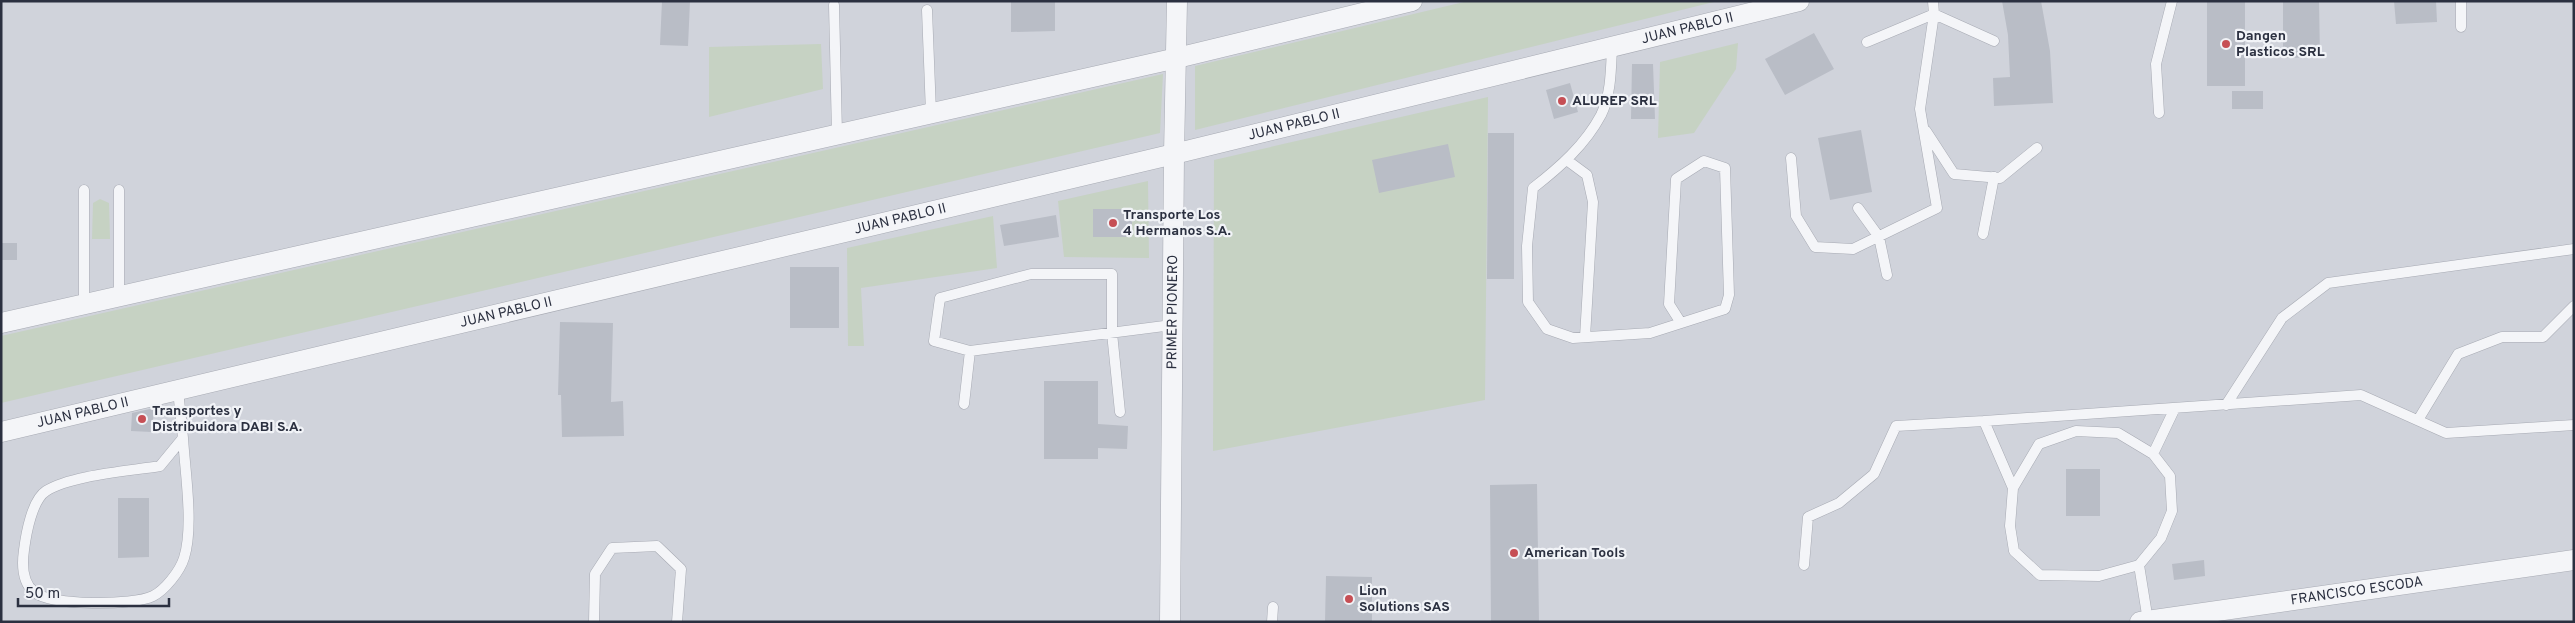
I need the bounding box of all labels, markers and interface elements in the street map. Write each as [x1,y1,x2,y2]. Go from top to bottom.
street label: JUAN PABLO II [1640,9,1735,48]
place label: Dangen Plasticos SRL [2236,28,2325,61]
marker: Dangen Plasticos SRL [2220,38,2232,50]
place label: ALUREP SRL [1572,93,1657,110]
marker: ALUREP SRL [1556,95,1568,107]
street label: JUAN PABLO II [1246,105,1342,144]
street label: JUAN PABLO II [852,200,948,238]
place label: Transporte Los 4 Hermanos S.A. [1123,207,1231,240]
marker: Transporte Los 4 Hermanos S.A. [1107,217,1119,229]
street label: PRIMER PIONERO [1164,255,1182,369]
street label: JUAN PABLO II [458,293,554,331]
street label: JUAN PABLO II [35,393,131,432]
place label: Transportes y Distribuidora DABI S.A. [152,403,302,436]
marker: Transportes y Distribuidora DABI S.A. [136,413,148,425]
place label: American Tools [1524,545,1625,562]
marker: American Tools [1508,547,1520,559]
street label: FRANCISCO ESCODA [2289,573,2424,609]
scale bar [18,576,169,608]
place label: Lion Solutions SAS [1359,583,1450,616]
text: 50 m [25,585,60,604]
marker: Lion Solutions SAS [1343,593,1355,605]

